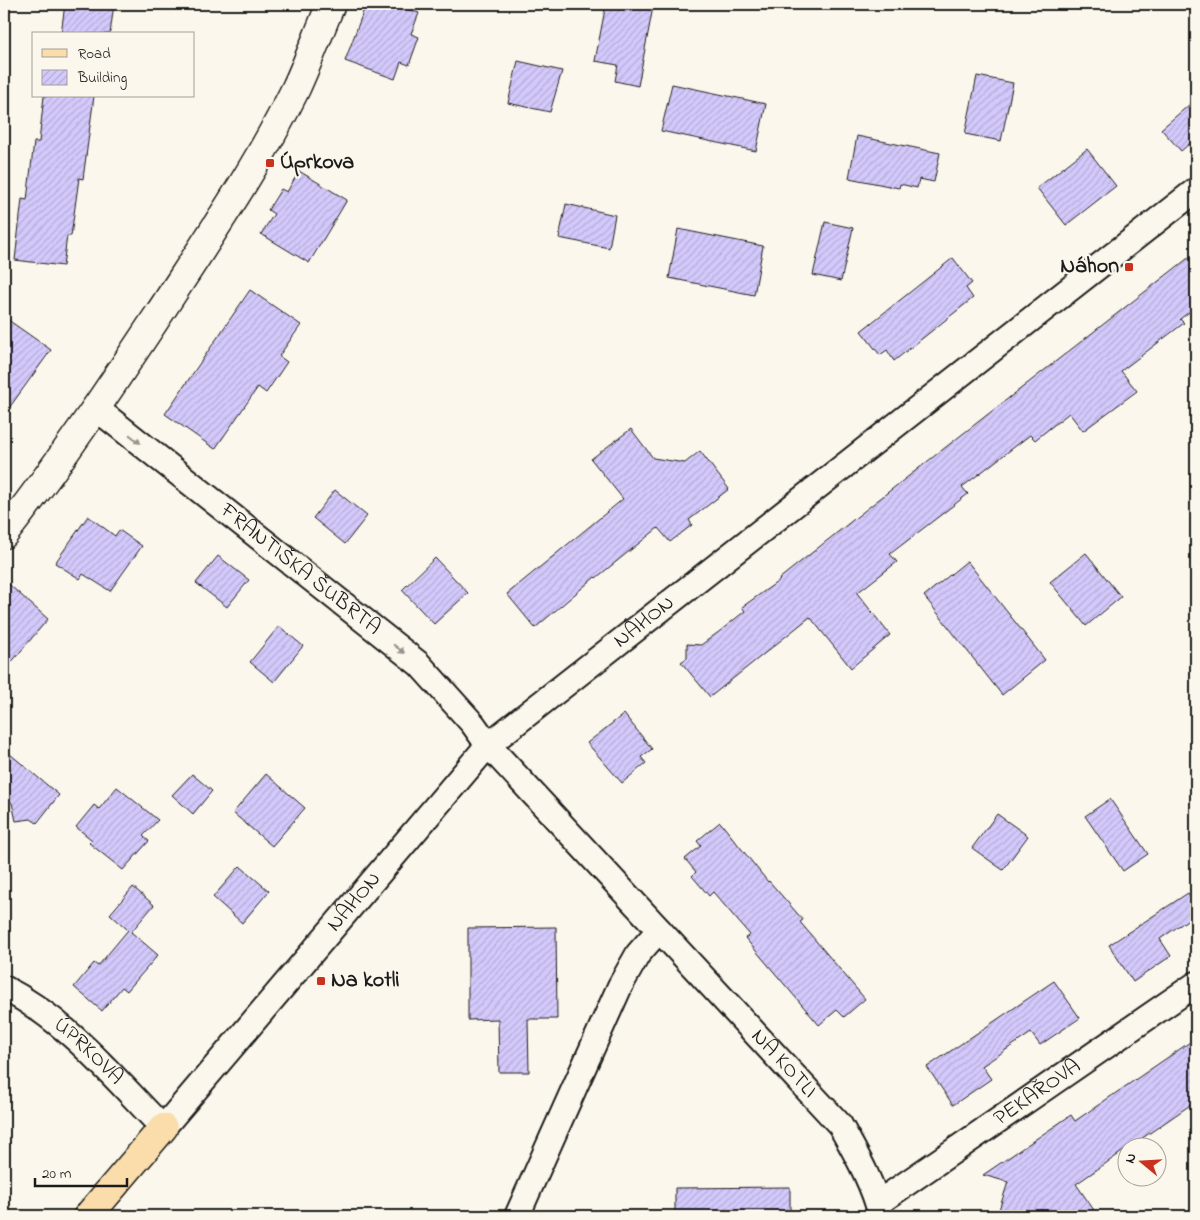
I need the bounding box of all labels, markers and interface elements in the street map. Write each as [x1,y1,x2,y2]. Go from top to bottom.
legend [32,32,195,98]
text: Road [78,43,111,65]
text: Building [77,67,127,90]
place label: Úprkova [280,147,354,179]
marker: Úprkova [264,157,276,169]
place label: Náhon [1060,251,1119,283]
marker: Náhon [1123,261,1135,273]
one-way arrow [128,434,142,444]
street label: FRANTIŠKA ŠUBRTA [212,495,387,644]
street label: NÁHON [607,588,682,657]
one-way arrow [392,643,405,654]
street label: NÁHON [320,865,390,939]
place label: Na kotli [331,965,399,997]
marker: Na kotli [315,975,327,987]
street label: ÚPRKOVA [46,1010,131,1093]
street label: NA KOTLI [743,1022,824,1106]
street label: PEKAŘOVA [988,1051,1088,1134]
north arrow [1118,1138,1168,1188]
text: N [1120,1151,1143,1166]
scale bar [35,1155,128,1187]
text: 20 m [42,1163,72,1185]

